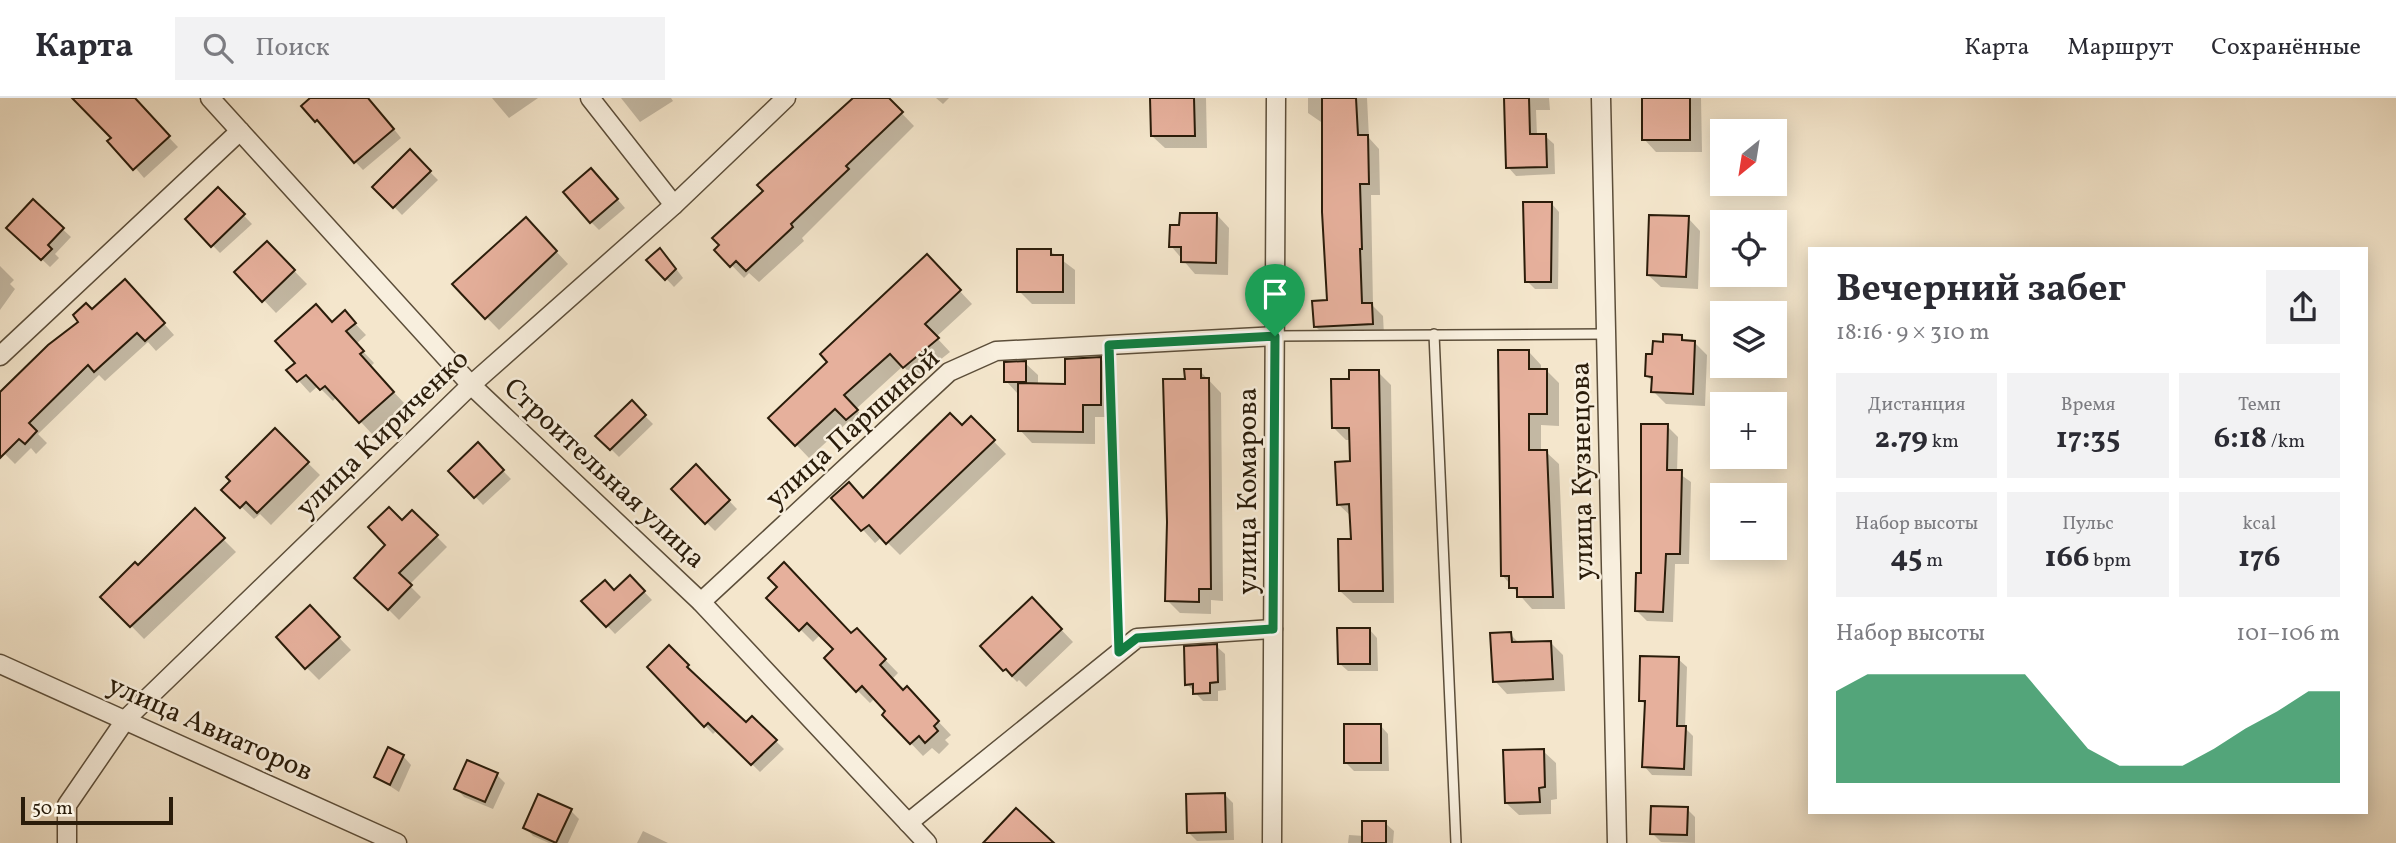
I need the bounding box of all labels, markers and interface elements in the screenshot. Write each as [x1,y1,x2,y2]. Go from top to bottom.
search box [175,17,665,80]
text: Карта [35,25,133,71]
icon: search [199,29,237,67]
text: Поиск [255,30,330,66]
text: Карта [1964,31,2029,65]
text: Маршрут [2067,31,2173,65]
text: Сохранённые [2211,31,2361,65]
north arrow [1710,119,1787,196]
map controls [1710,119,1787,560]
button: locate [1710,210,1787,287]
pin [1245,264,1305,336]
text: Вечерний забег [1836,264,2126,317]
button: share [2266,270,2340,344]
icon: arrive [1256,275,1294,313]
button: layers [1710,301,1787,378]
text: 18:16 · 9 × 310 m [1836,317,1990,349]
street label: улица Паршиной [757,340,949,518]
street label: улица Кириченко [288,341,478,527]
street label: улица Кузнецова [1562,361,1604,581]
street label: Строительная улица [494,370,714,578]
street label: улица Комарова [1229,387,1268,595]
button: + [1710,392,1787,469]
text: Дистанция [1868,392,1966,418]
text: Время [2061,392,2115,418]
text: Темп [2238,392,2281,418]
text: 2.79 [1874,418,1928,460]
text: 17:35 [2056,418,2120,460]
text: 6:18 [2214,418,2267,460]
text: km [1928,429,1959,455]
text: /km [2267,429,2305,455]
button: − [1710,483,1787,560]
text: Набор высоты [1855,511,1978,537]
text: Пульс [2062,511,2114,537]
text: kcal [2242,511,2276,537]
text: 45 [1890,537,1922,579]
text: 166 [2045,537,2090,579]
text: 176 [2238,537,2281,579]
text: m [1922,548,1943,574]
text: bpm [2090,548,2131,574]
text: Набор высоты [1836,618,1985,650]
text: 101–106 m [2236,618,2340,650]
street label: улица Авиаторов [101,666,319,792]
scale bar [21,794,173,826]
text: 50 m [32,796,73,822]

